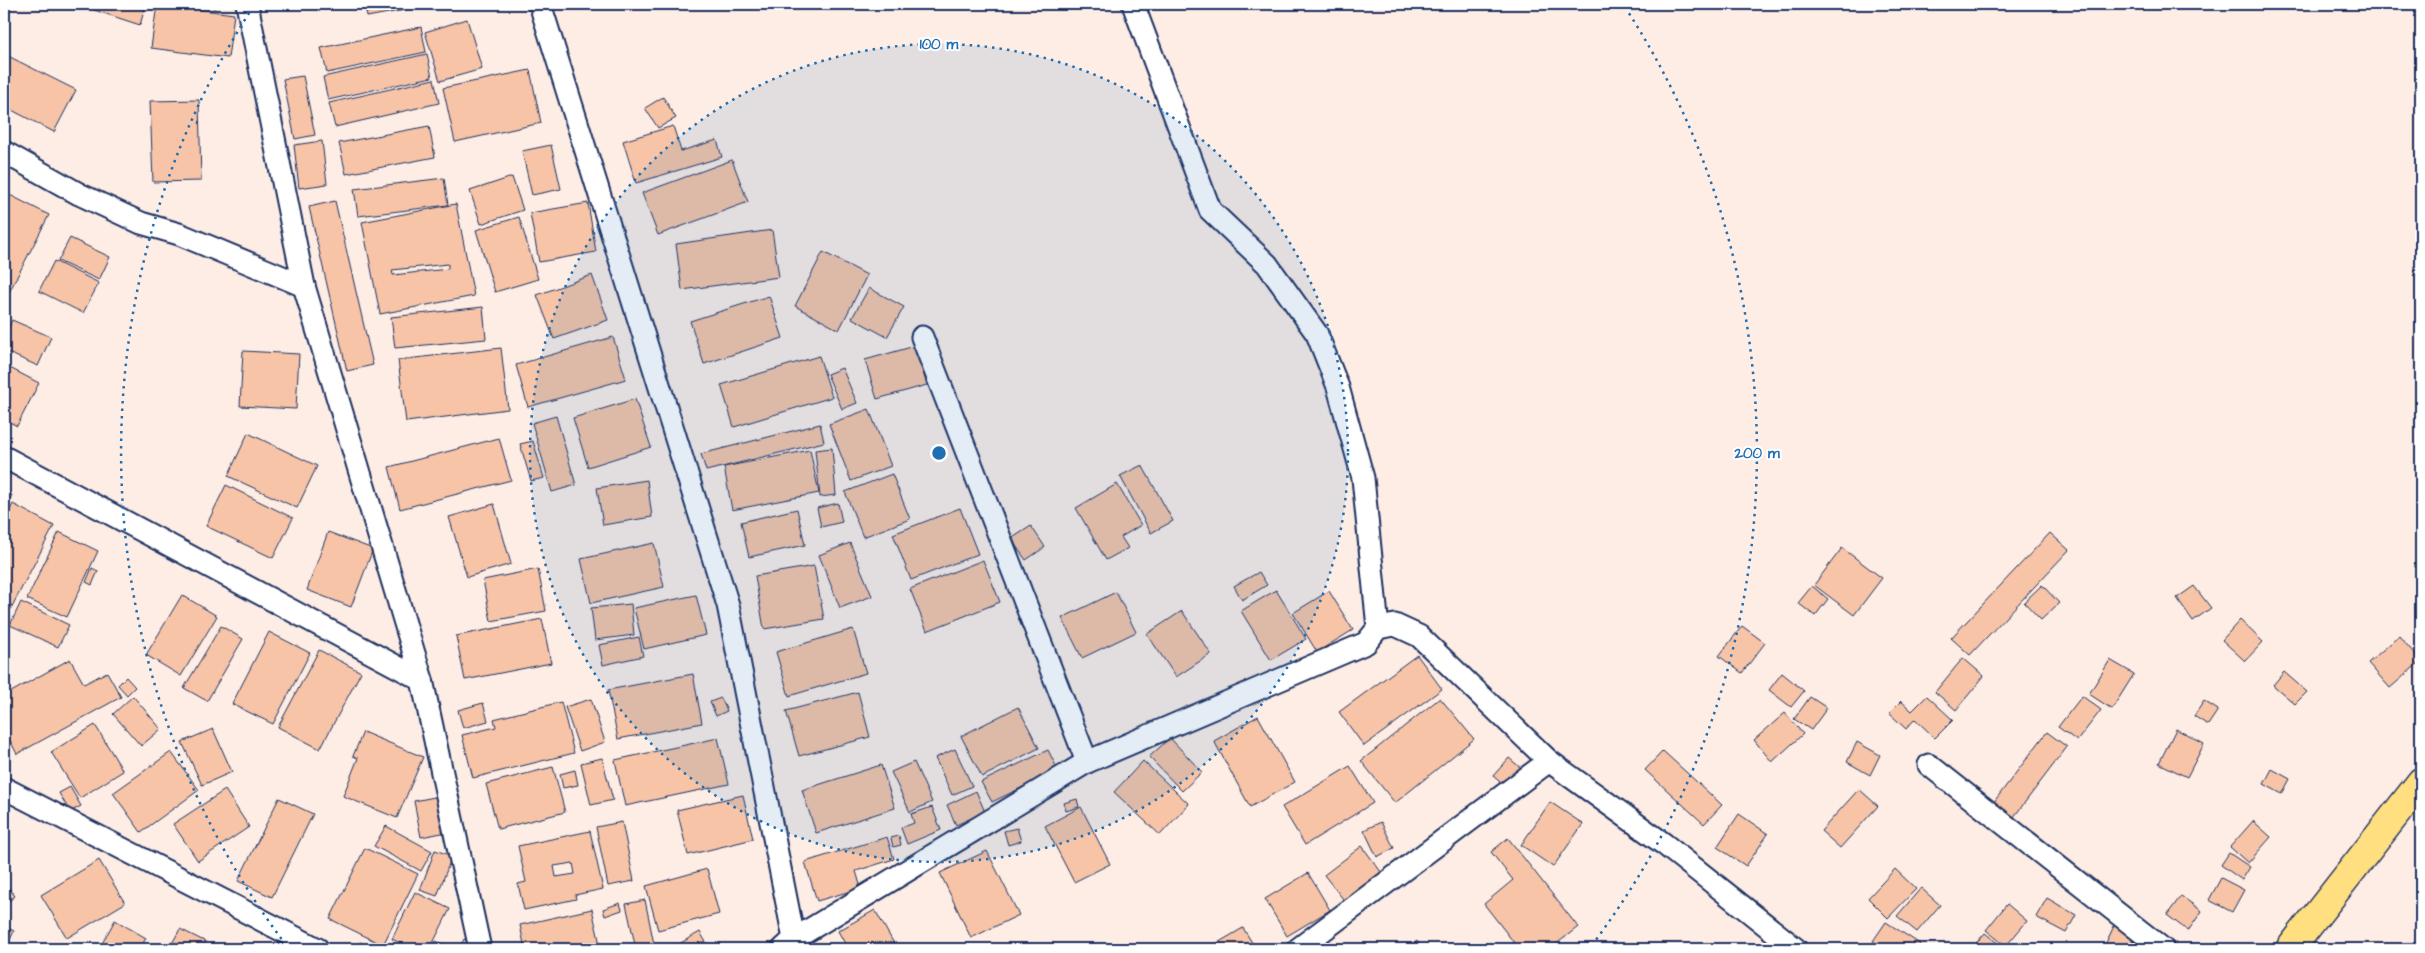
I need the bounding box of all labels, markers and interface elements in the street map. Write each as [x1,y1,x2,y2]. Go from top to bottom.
text: 100 m [920,34,959,55]
text: 200 m [1733,443,1780,464]
centre of rings [930,444,948,462]

